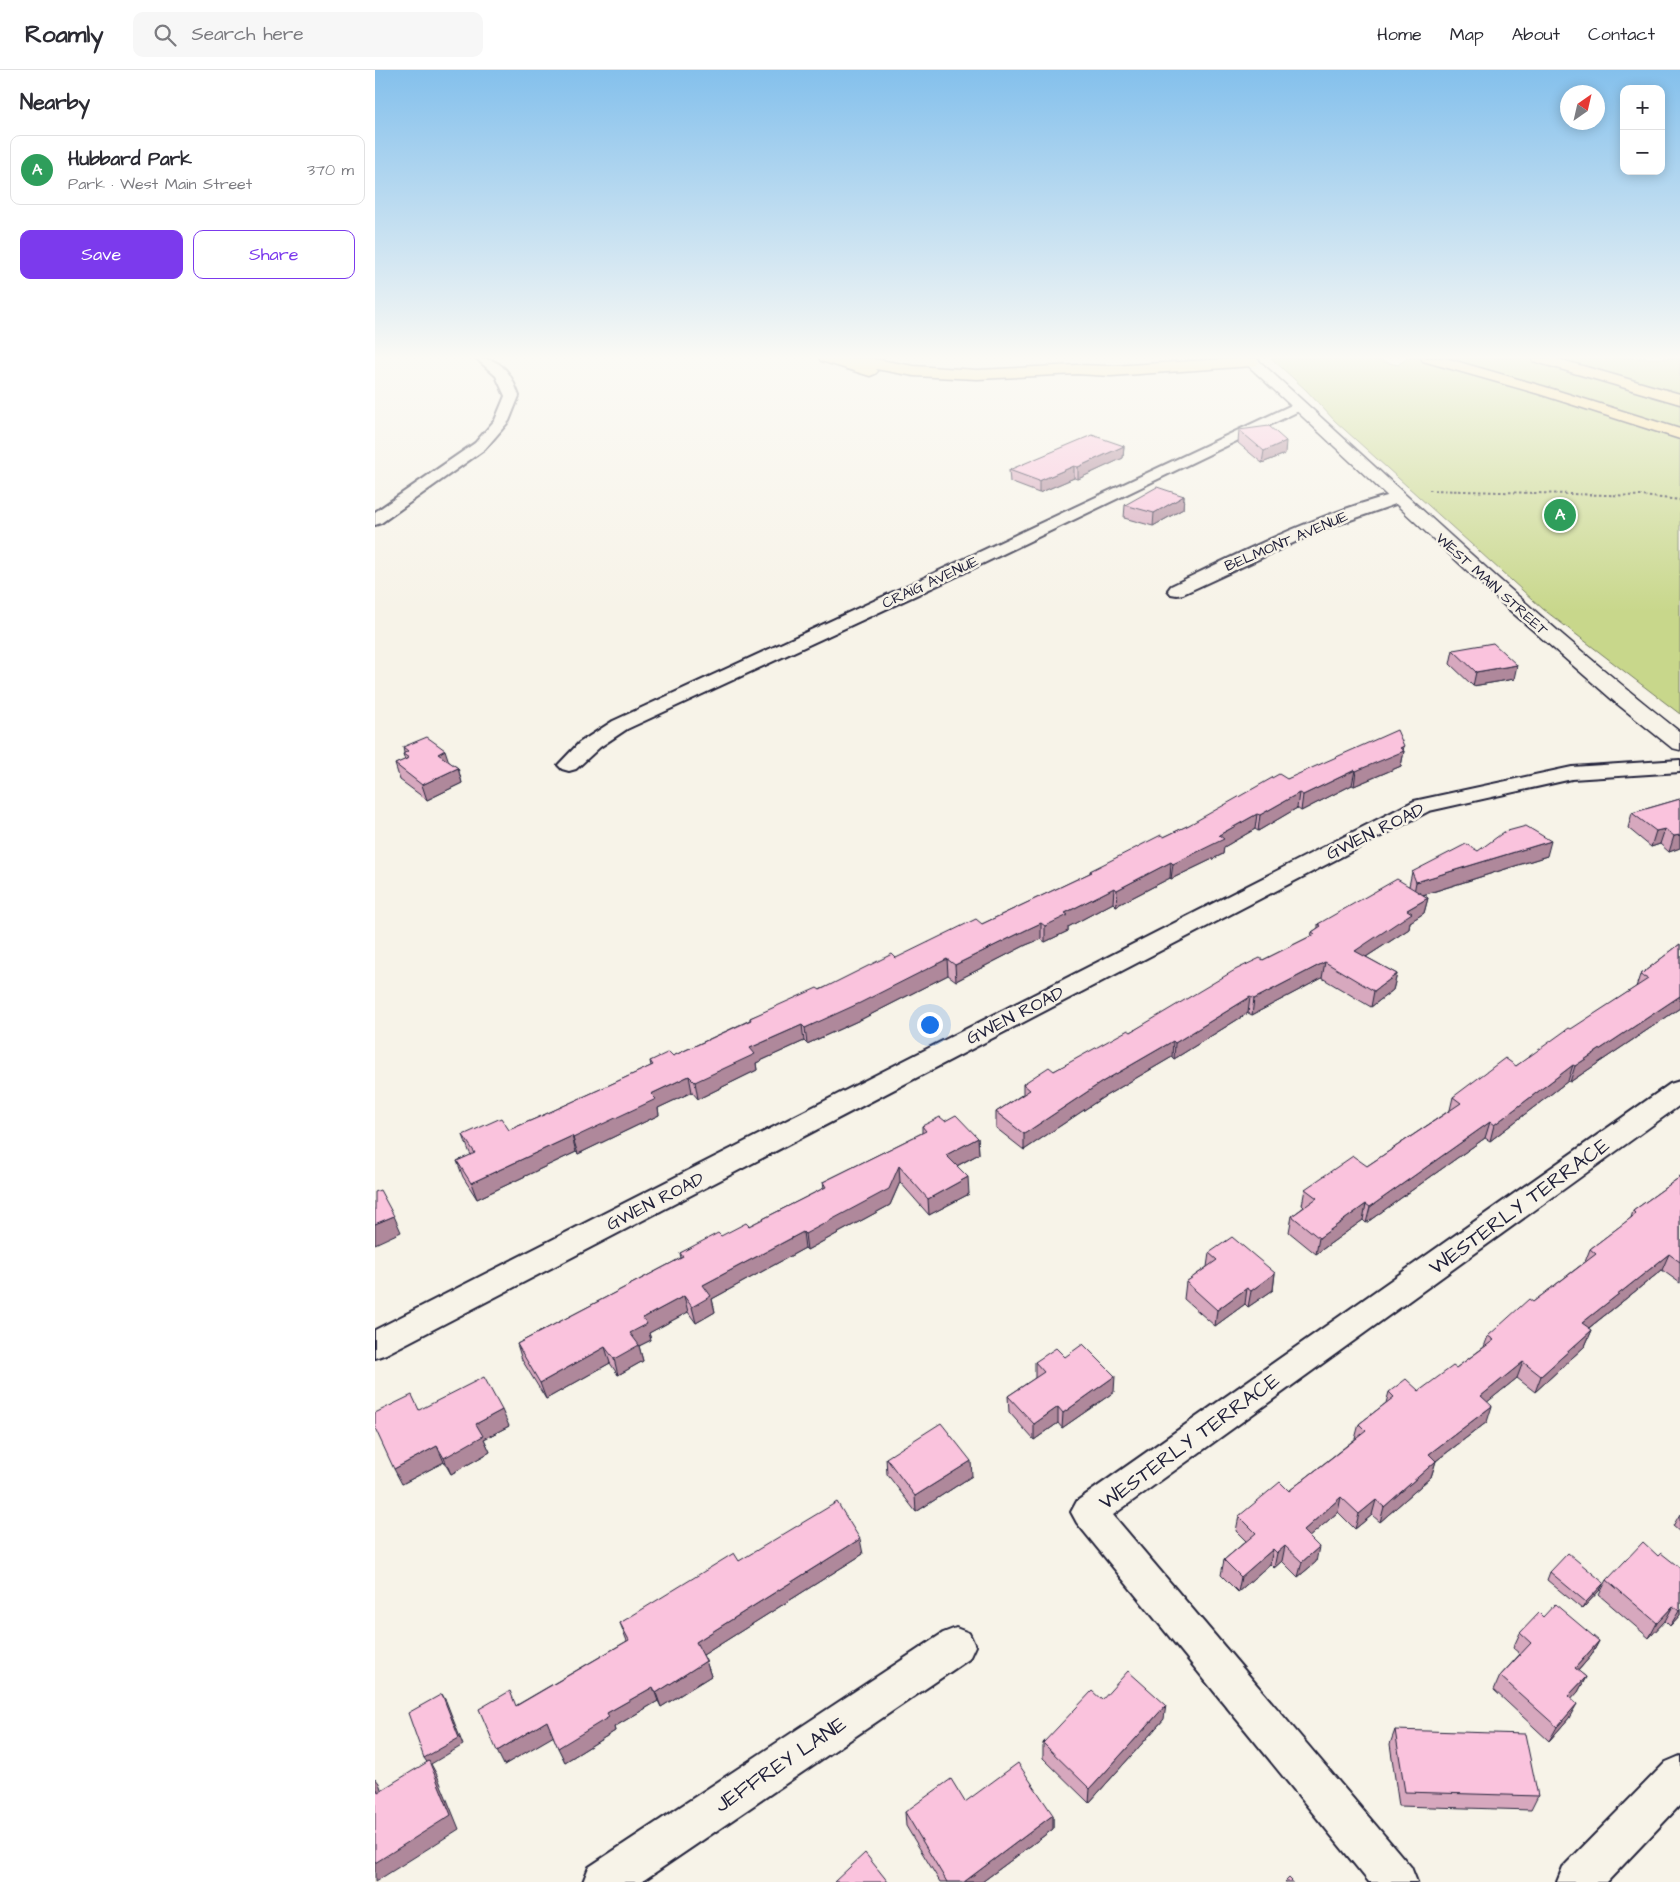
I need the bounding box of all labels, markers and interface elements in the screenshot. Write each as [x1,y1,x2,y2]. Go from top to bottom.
search box [133,12,483,57]
text: Roamly [25,18,103,52]
icon: search [151,21,179,49]
text: Search here [191,21,304,48]
text: Home [1377,22,1422,47]
text: Map [1450,22,1484,47]
text: About [1512,22,1560,47]
text: Contact [1588,22,1655,47]
north arrow [1560,85,1605,130]
map controls [1620,85,1665,175]
button: + [1620,85,1665,130]
text: Nearby [20,88,90,117]
button: − [1620,130,1665,175]
text: Hubbard Park [68,146,192,173]
text: A [32,159,42,181]
text: 370 m [307,159,354,181]
text: Park · West Main Street [68,173,252,195]
button: Save [20,230,183,279]
button: Share [193,230,355,279]
pin: A [1544,496,1576,534]
street label: BELMONT AVENUE [1221,506,1351,577]
street label: WEST MAIN STREET [1431,528,1553,641]
street label: CRAIG AVENUE [879,551,982,614]
street label: GWEN ROAD [1322,797,1429,866]
street label: GWEN ROAD [962,980,1069,1051]
your location [917,1012,943,1038]
street label: WESTERLY TERRACE [1423,1131,1616,1282]
street label: GWEN ROAD [602,1166,709,1237]
street label: WESTERLY TERRACE [1093,1366,1286,1517]
street label: JEFFREY LANE [709,1709,852,1819]

